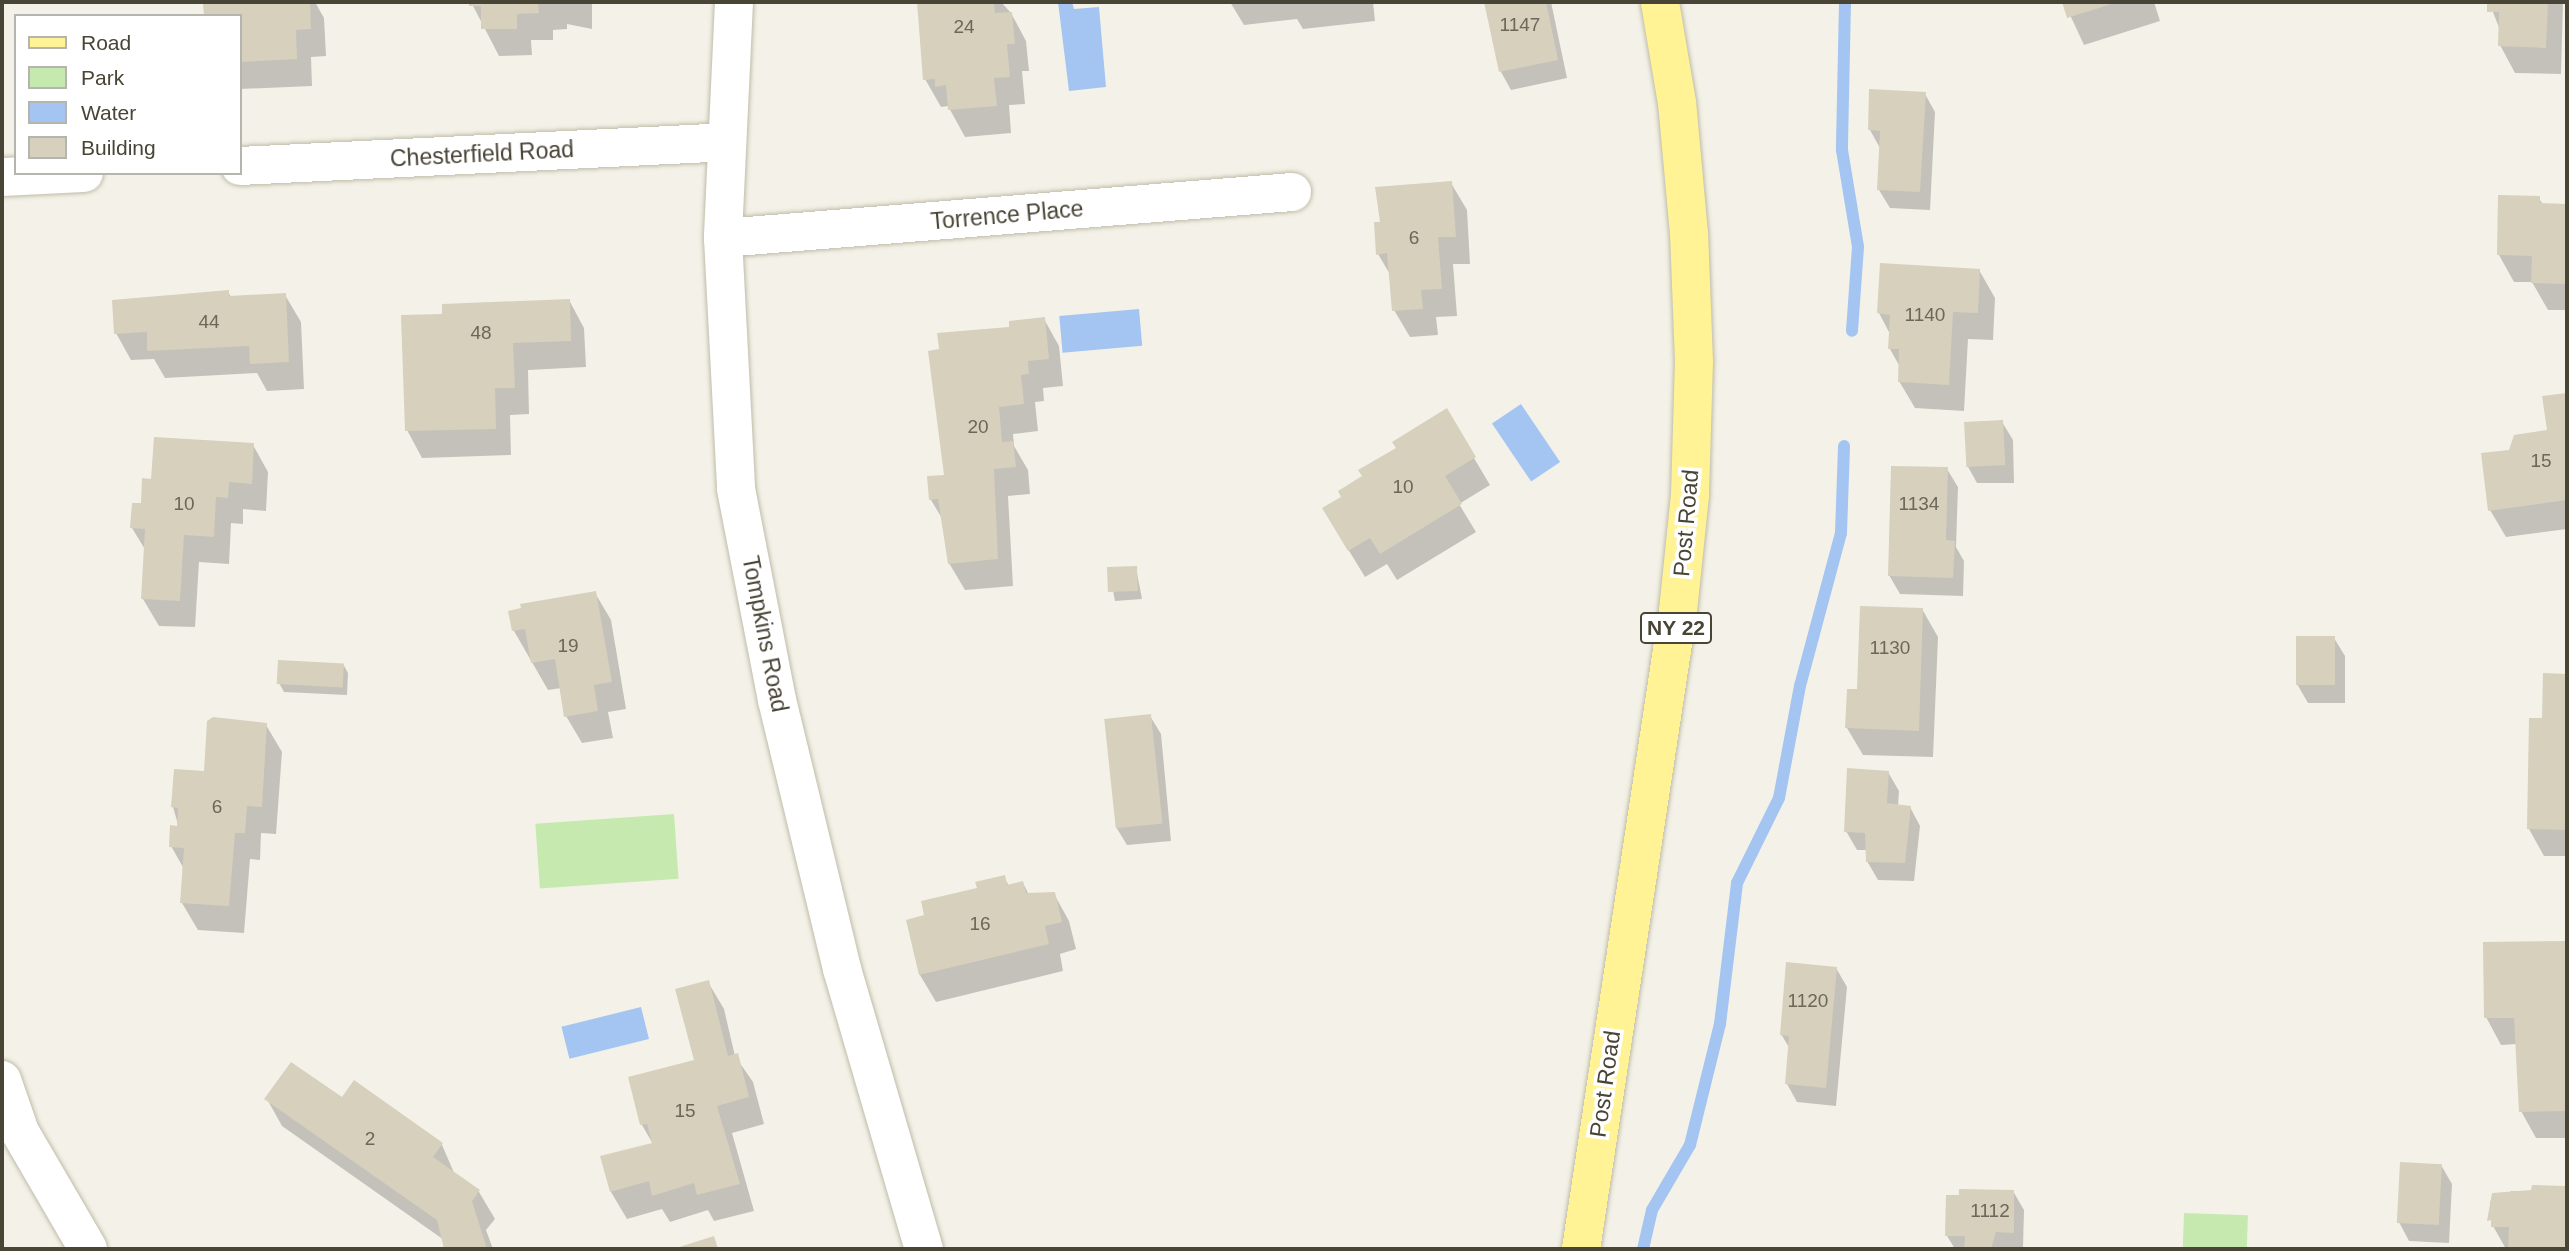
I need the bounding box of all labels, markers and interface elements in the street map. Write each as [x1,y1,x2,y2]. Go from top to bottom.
legend [14,14,242,175]
house number: 1147 [1500,14,1540,36]
house number: 24 [953,16,975,38]
text: Road [81,31,131,54]
text: Park [81,66,124,89]
text: Water [81,101,136,124]
street label: Chesterfield Road [389,135,575,173]
text: Building [81,136,156,159]
street label: Torrence Place [929,195,1085,235]
house number: 6 [1409,227,1419,249]
house number: 1140 [1905,304,1945,326]
house number: 44 [198,311,220,333]
house number: 48 [470,322,492,344]
house number: 20 [967,416,989,438]
house number: 15 [2530,450,2552,472]
street label: Post Road [1668,468,1704,578]
house number: 10 [1392,476,1414,498]
house number: 10 [173,493,195,515]
house number: 1134 [1899,493,1939,515]
street label: Tompkins Road [736,554,794,714]
road number: NY 22 [1639,610,1713,646]
house number: 19 [557,635,579,657]
house number: 1130 [1870,637,1910,659]
house number: 6 [212,796,222,818]
house number: 16 [969,913,991,935]
house number: 1120 [1788,990,1828,1012]
street label: Post Road [1584,1029,1626,1139]
house number: 15 [674,1100,696,1122]
house number: 2 [365,1128,375,1150]
house number: 1112 [1970,1200,2010,1222]

